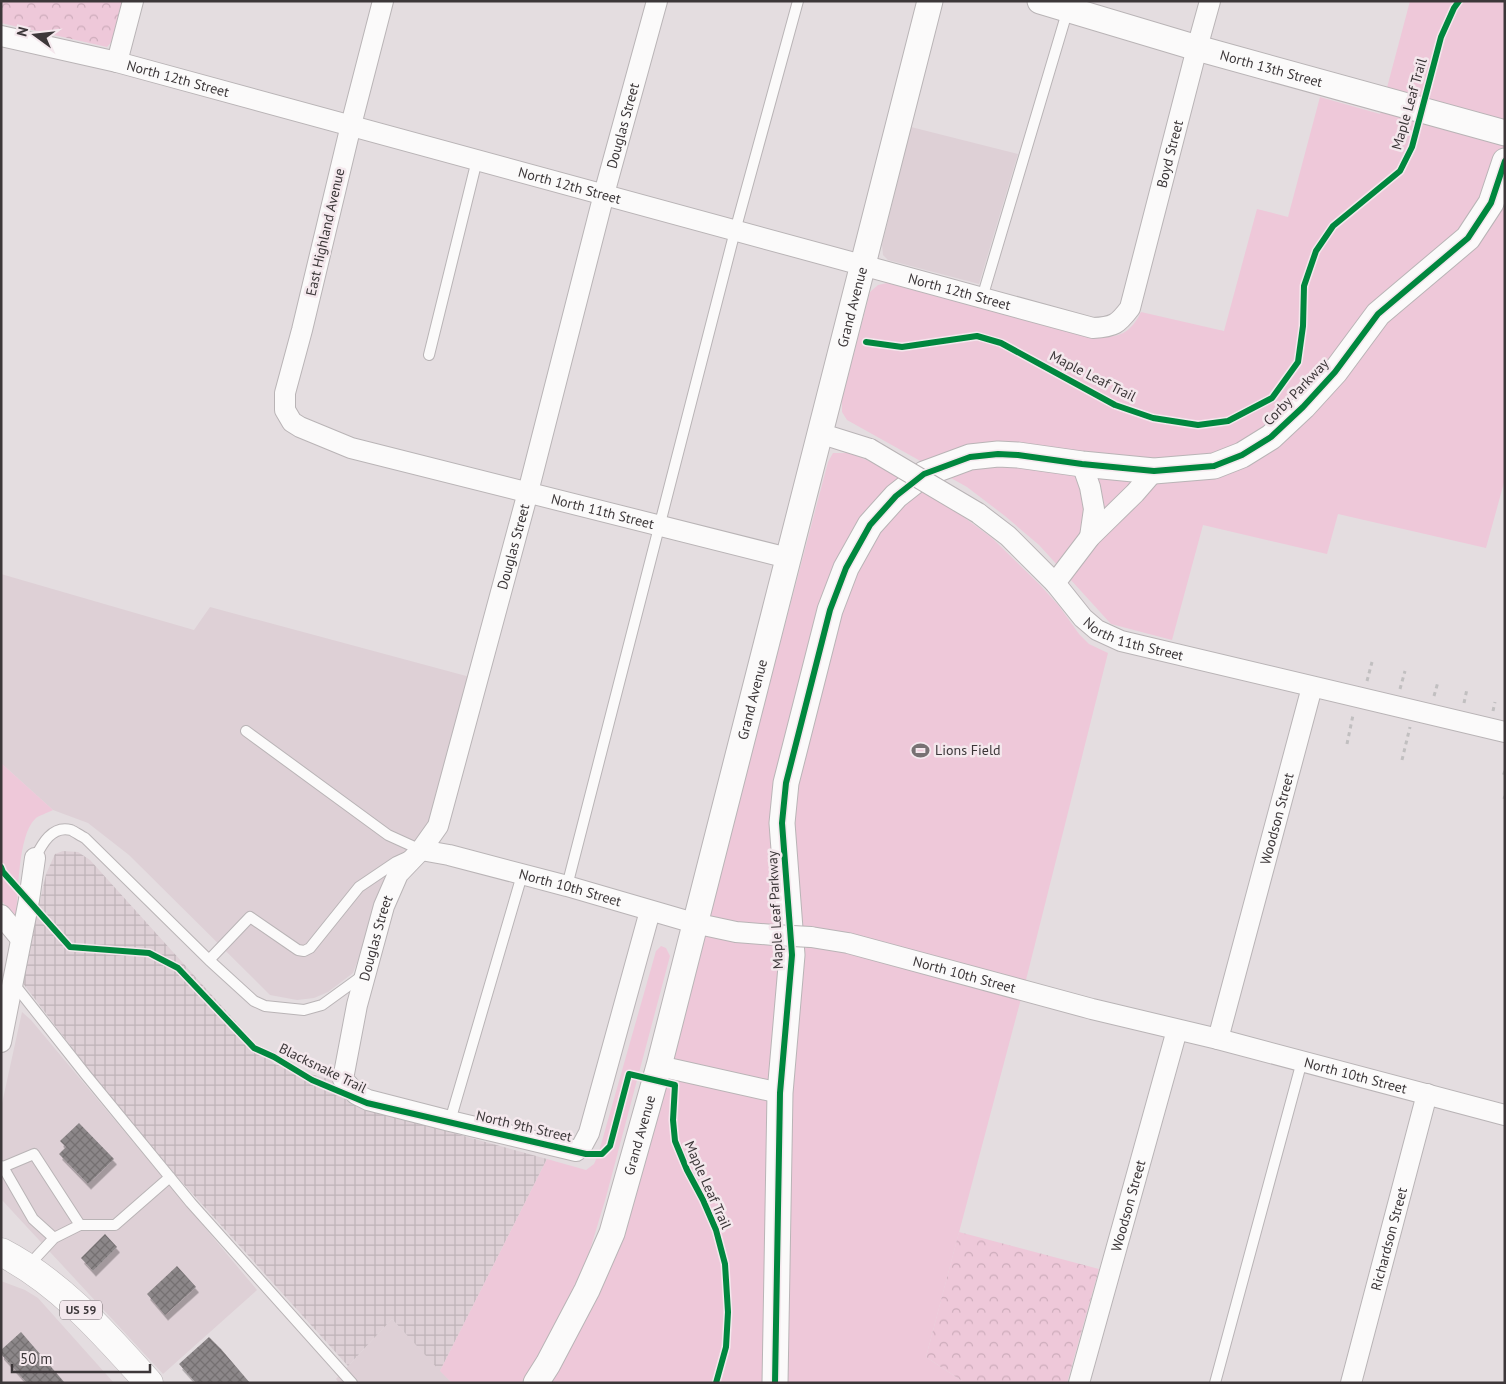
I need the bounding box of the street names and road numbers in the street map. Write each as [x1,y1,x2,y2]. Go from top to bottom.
street label: North 13th Street [1218,46,1325,91]
street label: North 12th Street [125,56,231,101]
street label: Maple Leaf Trail [1387,56,1431,152]
street label: Douglas Street [602,81,643,171]
street label: Boyd Street [1152,118,1187,190]
street label: North 12th Street [516,163,623,208]
street label: East Highland Avenue [302,166,348,298]
street label: Grand Avenue [833,265,871,349]
street label: North 12th Street [906,269,1013,314]
street label: Maple Leaf Trail [1047,347,1139,405]
street label: Corby Parkway [1260,354,1333,429]
street label: North 11th Street [549,490,656,533]
street label: Douglas Street [493,502,533,592]
street label: North 11th Street [1080,613,1185,665]
street label: Grand Avenue [733,657,771,742]
street label: Woodson Street [1256,771,1298,867]
street label: Maple Leaf Parkway [763,850,787,970]
street label: North 10th Street [517,865,624,910]
street label: Douglas Street [355,892,397,983]
street label: North 10th Street [911,952,1018,997]
street label: Blacksnake Trail [276,1039,370,1097]
street label: North 10th Street [1302,1053,1409,1098]
street label: Grand Avenue [620,1093,659,1177]
street label: North 9th Street [474,1106,574,1146]
street label: Maple Leaf Trail [681,1138,735,1232]
street label: Woodson Street [1107,1158,1150,1254]
street label: Richardson Street [1367,1185,1411,1292]
road number: US 59 [60,1300,102,1320]

